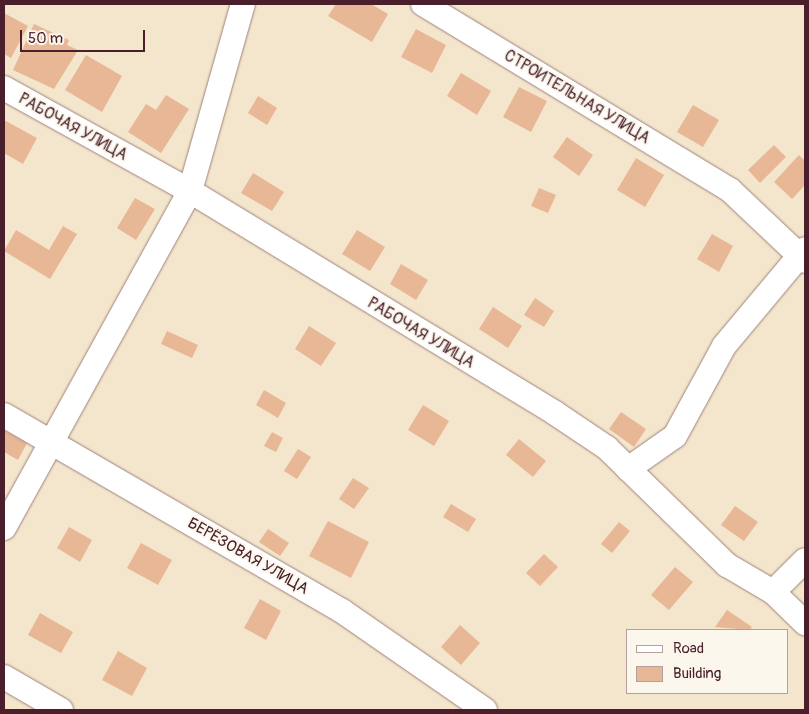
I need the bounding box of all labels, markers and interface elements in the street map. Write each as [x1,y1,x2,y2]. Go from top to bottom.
scale bar [22,20,148,52]
text: 50 m [28,29,63,48]
street label: СТРОИТЕЛЬНАЯ УЛИЦА [501,46,653,148]
street label: РАБОЧАЯ УЛИЦА [15,89,131,165]
street label: РАБОЧАЯ УЛИЦА [364,294,478,372]
street label: БЕРЁЗОВАЯ УЛИЦА [184,514,312,598]
legend [626,629,789,694]
text: Road [673,639,704,658]
text: Building [673,664,721,683]

